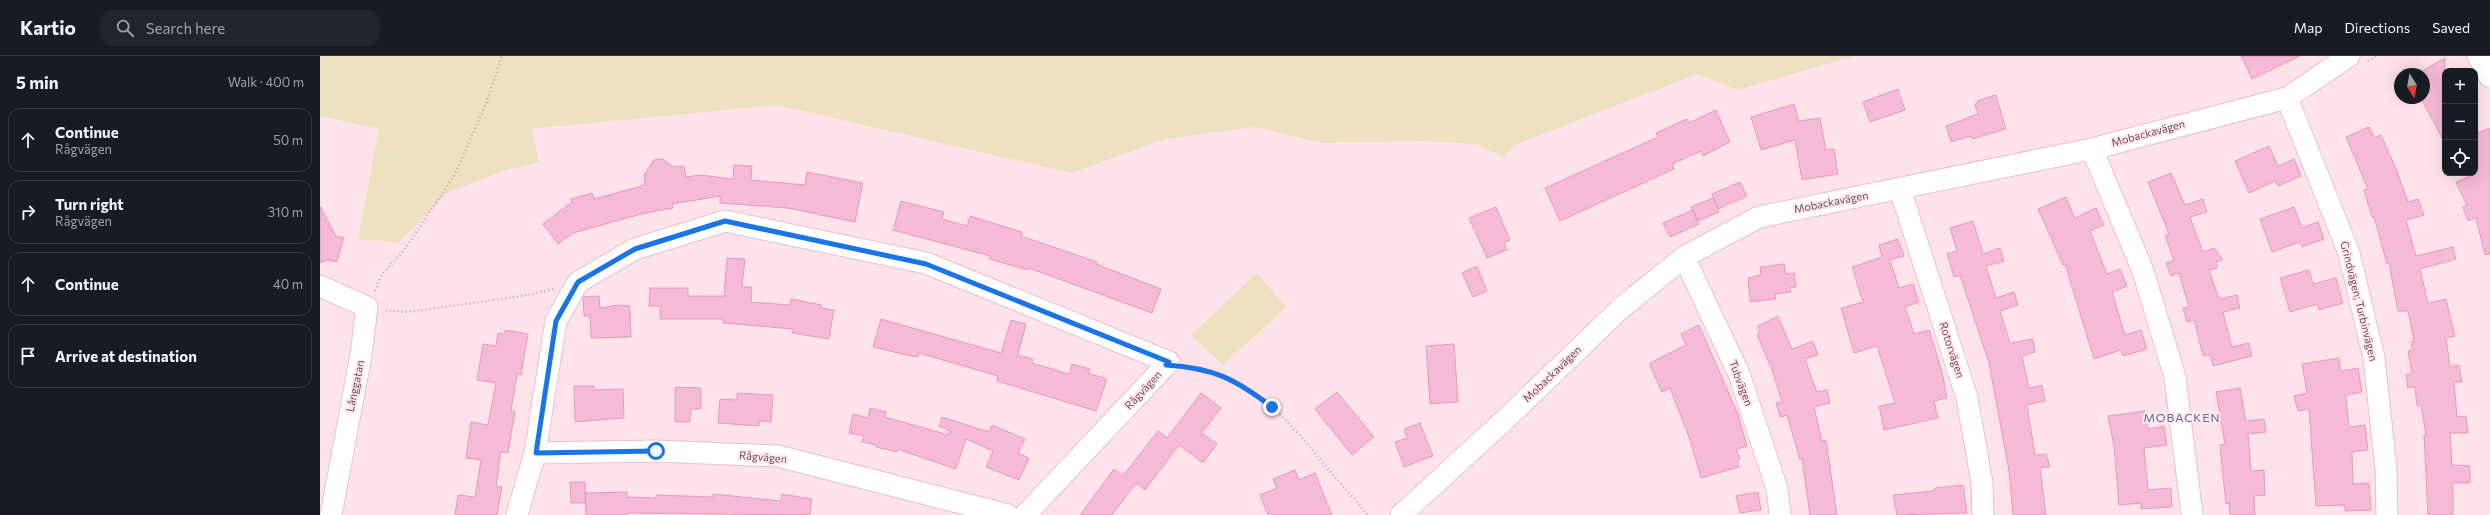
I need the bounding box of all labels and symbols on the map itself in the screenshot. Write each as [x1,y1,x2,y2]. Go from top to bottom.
north arrow [2394,68,2430,104]
street label: Mobackavägen [2110,116,2186,149]
street label: Mobackavägen [1793,188,1869,215]
street label: Grindvägen; Turbinvägen [2337,240,2381,362]
street label: Rotorvägen [1937,320,1968,379]
street label: Mobackavägen [1520,343,1583,405]
street label: Tubvägen [1727,358,1756,407]
street label: Långgatan [343,359,366,413]
street label: Rågvägen [1121,368,1164,412]
route end [1263,398,1281,416]
district label: MOBACKEN [2143,410,2221,424]
route start [647,442,665,460]
street label: Rågvägen [738,448,788,465]

